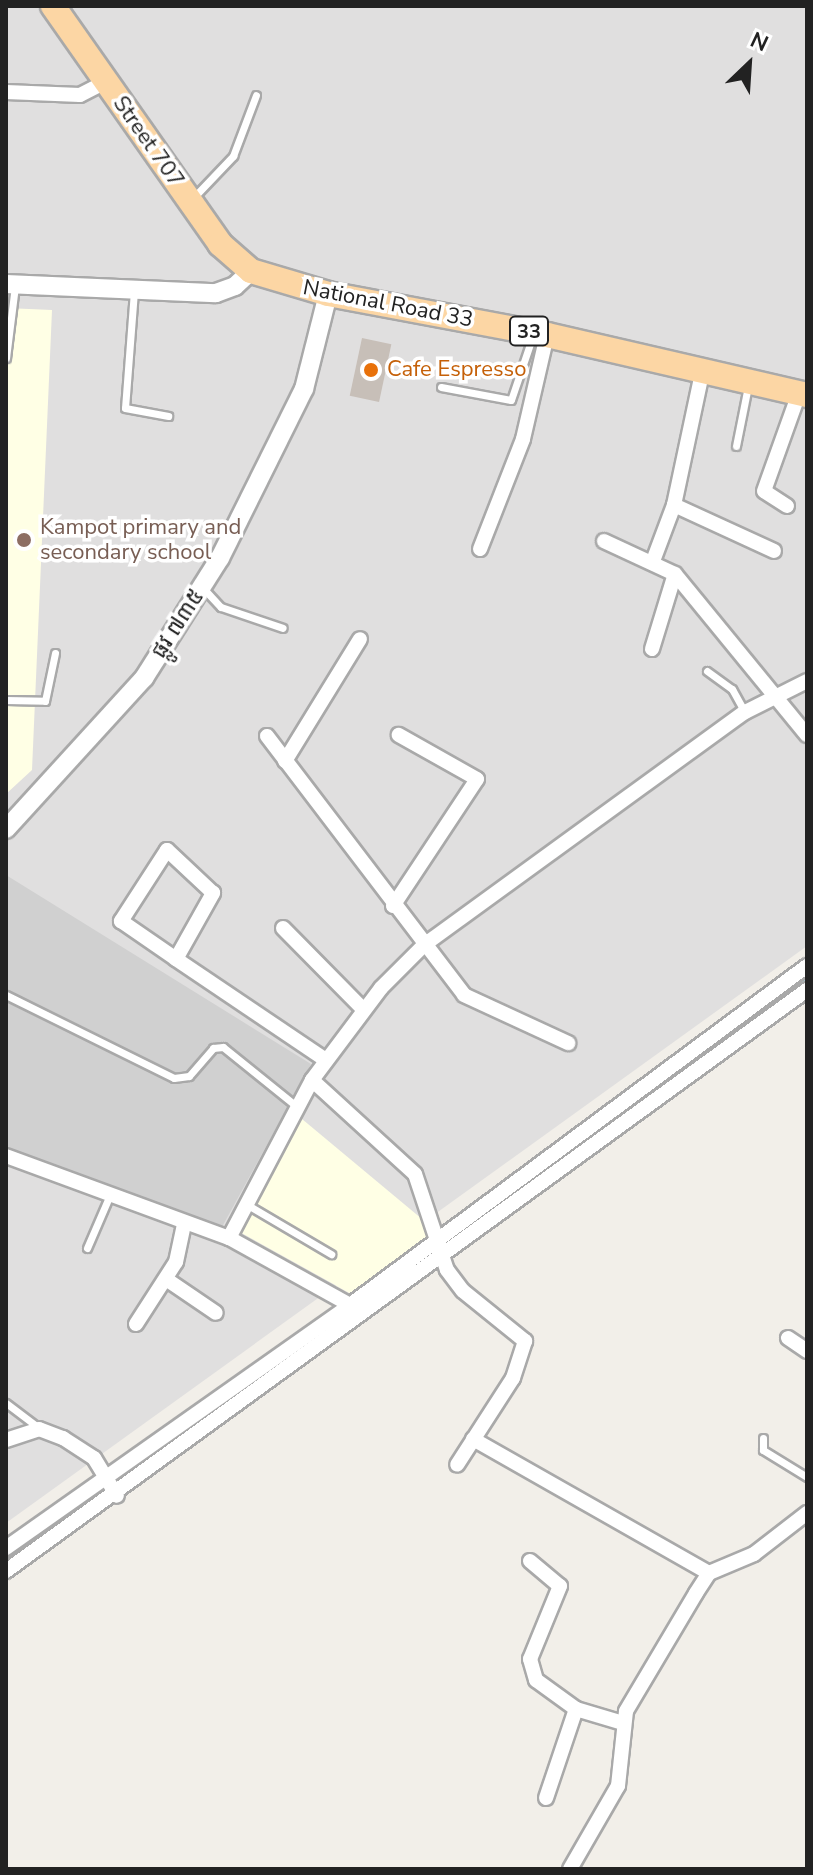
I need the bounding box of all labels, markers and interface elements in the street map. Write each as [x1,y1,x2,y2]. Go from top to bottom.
north arrow [709,24,789,104]
text: N [745,25,773,59]
street label: Street 707 [107,91,189,193]
street label: National Road 33 [301,275,475,333]
road number: 33 [509,315,549,347]
place label: Cafe Espresso [387,357,526,383]
marker: Cafe Espresso [362,361,380,379]
place label: Kampot primary and secondary school [40,514,241,566]
marker: Kampot primary and secondary school [15,531,33,549]
street label: ផ្លូវ ៧៣៥ [146,585,210,663]

